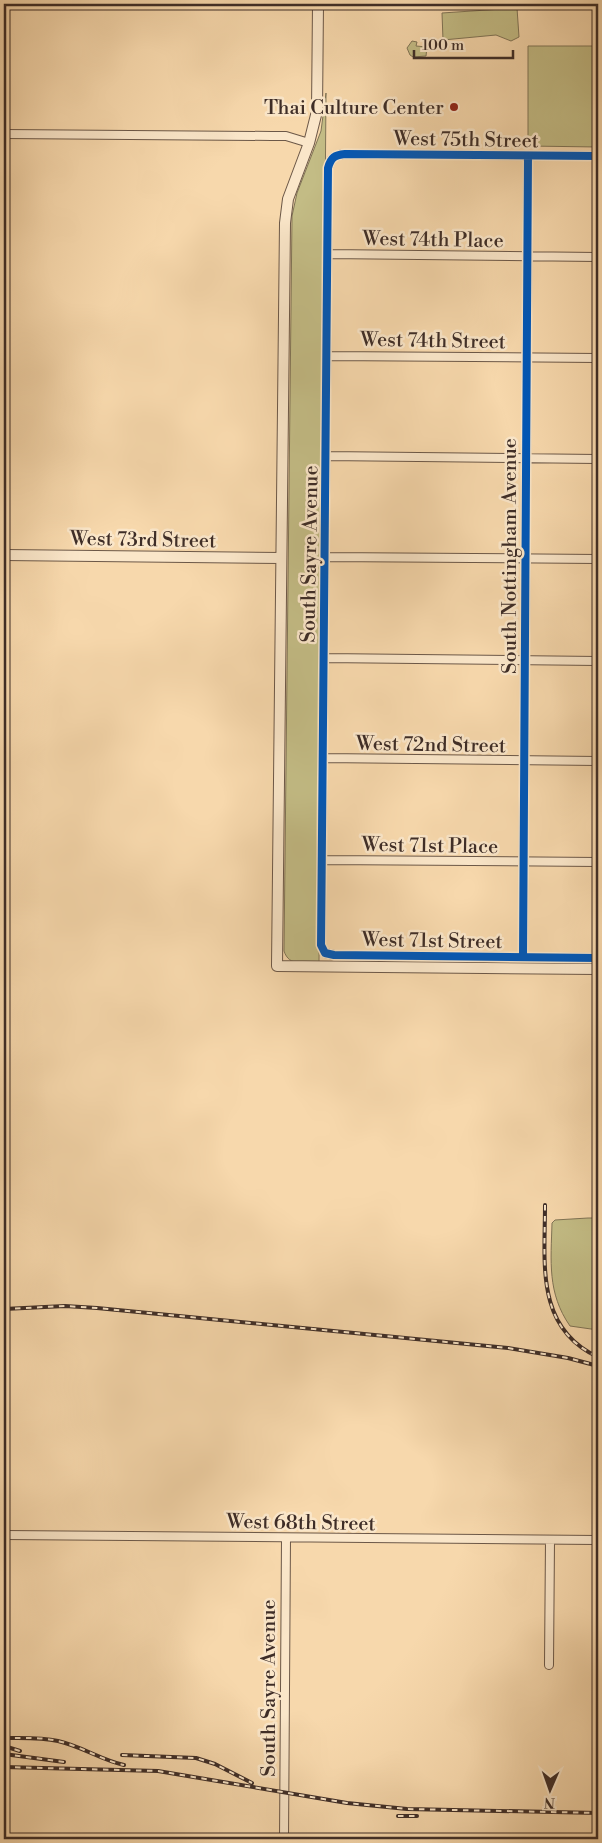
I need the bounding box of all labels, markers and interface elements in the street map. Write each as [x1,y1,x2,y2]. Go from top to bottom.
scale bar [414,28,513,60]
text: 100 m [422,36,464,55]
place label: Thai Culture Center [264,96,444,121]
marker: Thai Culture Center [448,101,460,113]
street label: West 75th Street [392,127,539,154]
street label: West 74th Place [361,227,504,254]
street label: West 74th Street [359,328,506,355]
street label: South Nottingham Avenue [498,438,523,674]
street label: South Sayre Avenue [296,465,325,643]
street label: West 73rd Street [69,527,216,554]
street label: West 72nd Street [355,732,506,759]
street label: West 71st Place [360,833,498,860]
street label: West 71st Street [360,928,503,955]
street label: West 68th Street [225,1510,376,1537]
street label: South Sayre Avenue [257,1599,282,1777]
north arrow [524,1766,574,1816]
text: N [544,1793,555,1811]

